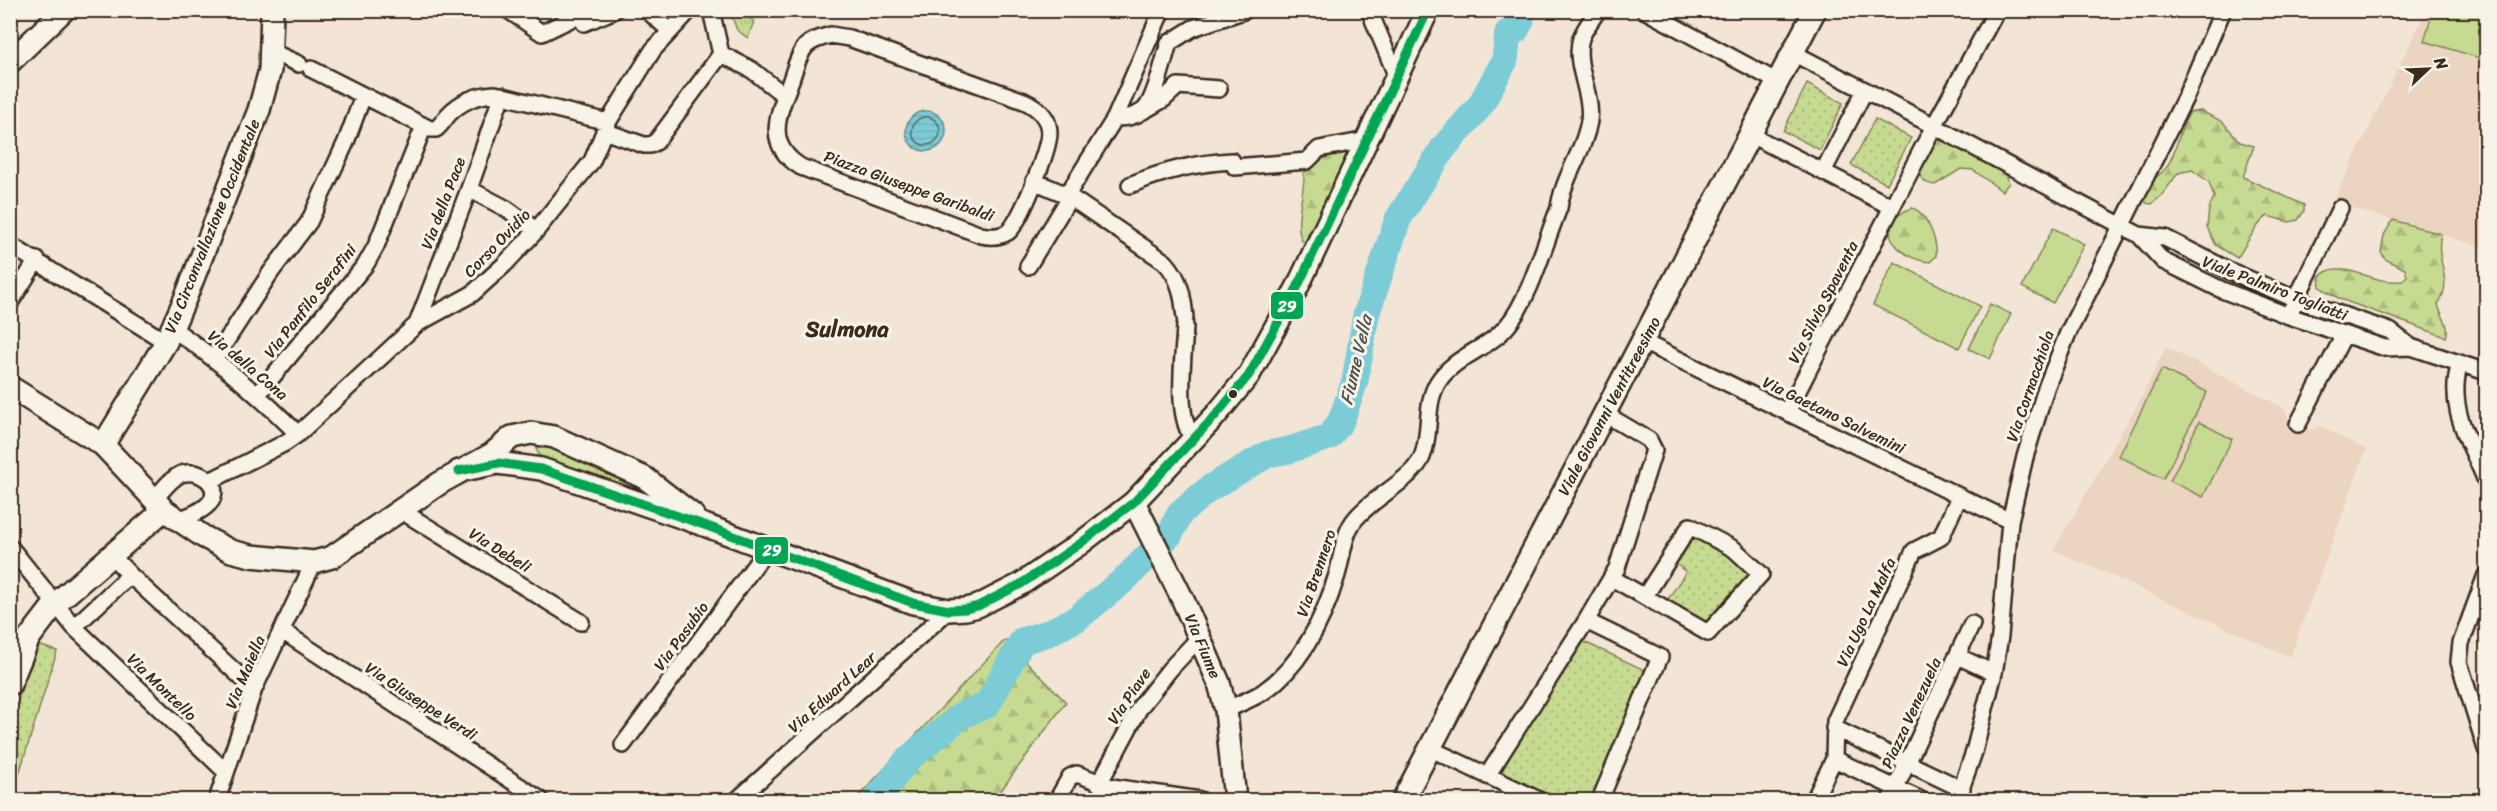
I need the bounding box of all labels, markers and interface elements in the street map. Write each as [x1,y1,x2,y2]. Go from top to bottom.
north arrow [2398,39,2458,99]
text: N [2425,52,2457,75]
street label: Via Circonvallazione Occidentale [156,114,268,338]
street label: Piazza Giuseppe Garibaldi [820,142,999,230]
street label: Via della Pace [412,152,474,253]
street label: Corso Ovidio [456,201,538,285]
street label: Via Silvio Spaventa [1780,235,1867,369]
street label: Via Panfilo Serafini [256,237,364,365]
street label: Viale Palmiro Togliatti [2198,247,2353,329]
line badge: 29 [1270,291,1304,320]
text: 29 [1276,292,1297,321]
district label: Sulmona [805,310,889,349]
water label: Fiume Vella [1330,310,1382,408]
street label: Viale Giovanni Ventitreesimo [1549,311,1669,501]
street label: Via della Cona [201,322,295,408]
street label: Via Cornacchiola [1997,326,2063,446]
street label: Via Gaetano Salvemini [1757,368,1911,463]
unlabelled marker [1227,388,1239,400]
street label: Via Debeli [463,519,538,581]
street label: Via Brennero [1287,525,1345,621]
line badge: 29 [754,536,789,565]
text: 29 [761,536,782,565]
street label: Via Ugo La Malfa [1828,553,1904,671]
street label: Via Pasubio [646,595,716,677]
street label: Via Fiume [1176,609,1230,683]
street label: Via Maiella [216,631,274,713]
street label: Via Edward Lear [781,643,884,740]
street label: Via Montello [120,646,204,728]
street label: Piazza Venezuela [1873,652,1950,773]
street label: Via Giuseppe Verdi [359,654,484,749]
street label: Via Piave [1099,662,1159,730]

